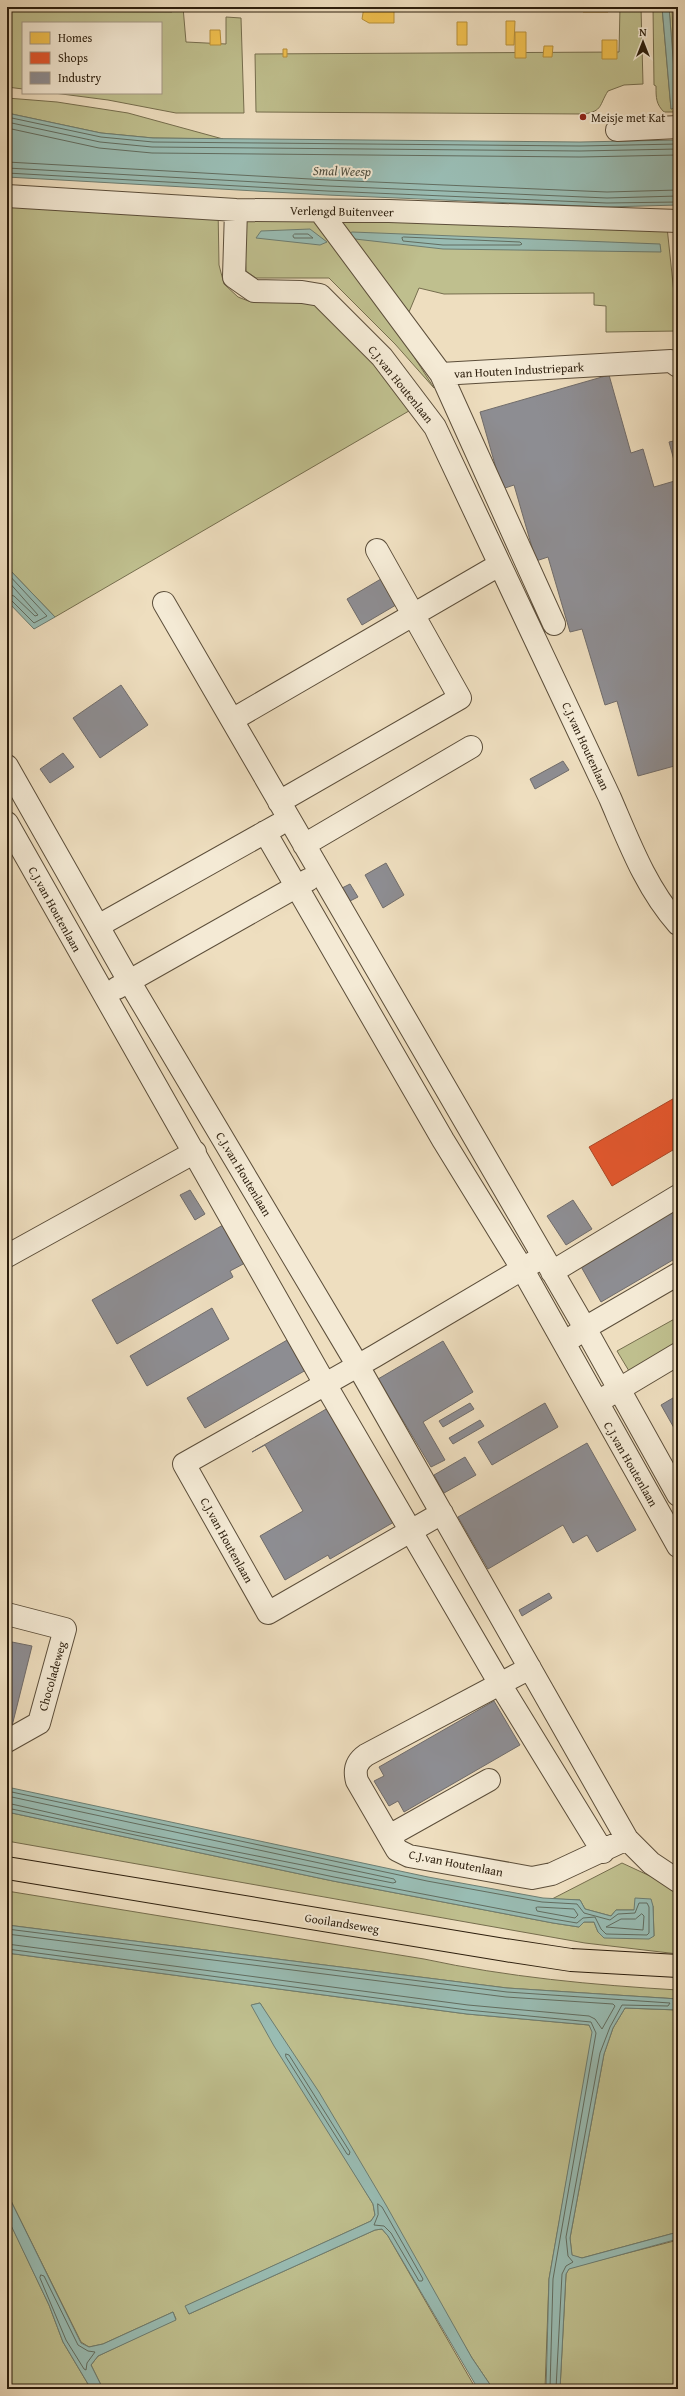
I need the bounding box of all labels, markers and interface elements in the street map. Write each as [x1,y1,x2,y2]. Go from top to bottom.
legend [22,22,162,94]
north arrow [623,22,663,62]
text: N [639,24,647,40]
text: Homes [58,29,93,46]
text: Shops [58,49,88,66]
text: Industry [58,69,101,86]
place label: Meisje met Kat [591,109,666,126]
marker: Meisje met Kat [578,112,588,122]
water label: Smal Weesp [313,161,371,181]
street label: Verlengd Buitenveer [290,202,394,220]
street label: C.J.van Houtenlaan [364,342,438,427]
street label: van Houten Industriepark [454,358,585,382]
street label: C.J.van Houtenlaan [558,699,614,793]
street label: C.J.van Houtenlaan [24,863,86,955]
street label: C.J.van Houtenlaan [212,1129,276,1220]
street label: C.J.van Houtenlaan [600,1418,662,1510]
street label: C.J.van Houtenlaan [196,1494,258,1586]
street label: Chocoladeweg [34,1639,70,1713]
street label: C.J.van Houtenlaan [407,1846,505,1881]
street label: Gooilandseweg [304,1909,380,1937]

